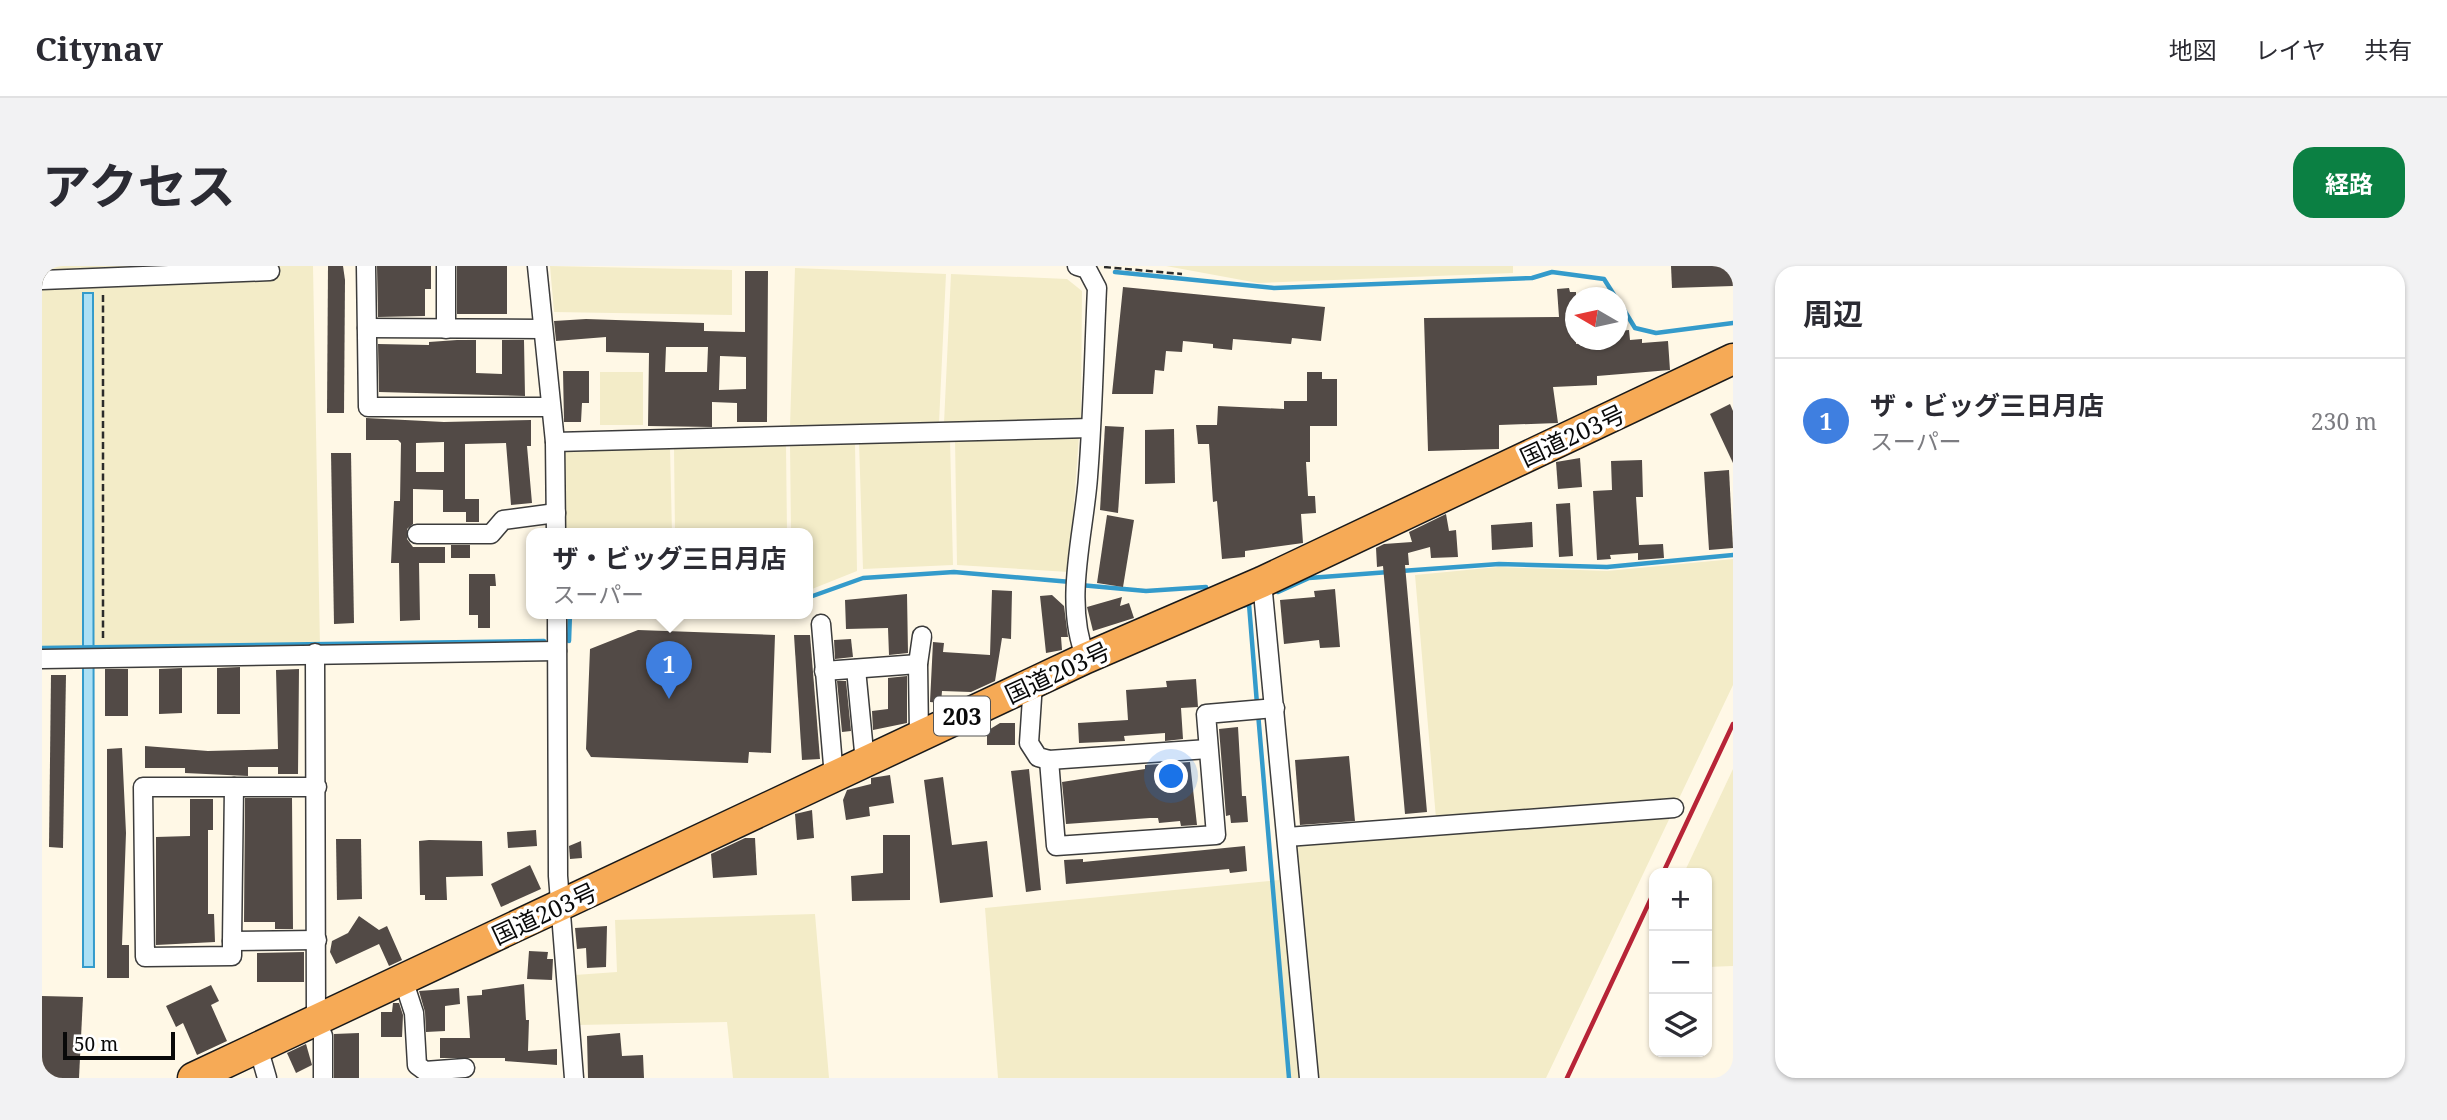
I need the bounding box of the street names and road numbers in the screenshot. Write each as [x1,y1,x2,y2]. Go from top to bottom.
street label: 国道203号 [1514,396,1630,474]
street label: 国道203号 [999,633,1115,711]
road number: 203 [934,697,990,736]
street label: 国道203号 [486,874,602,952]

